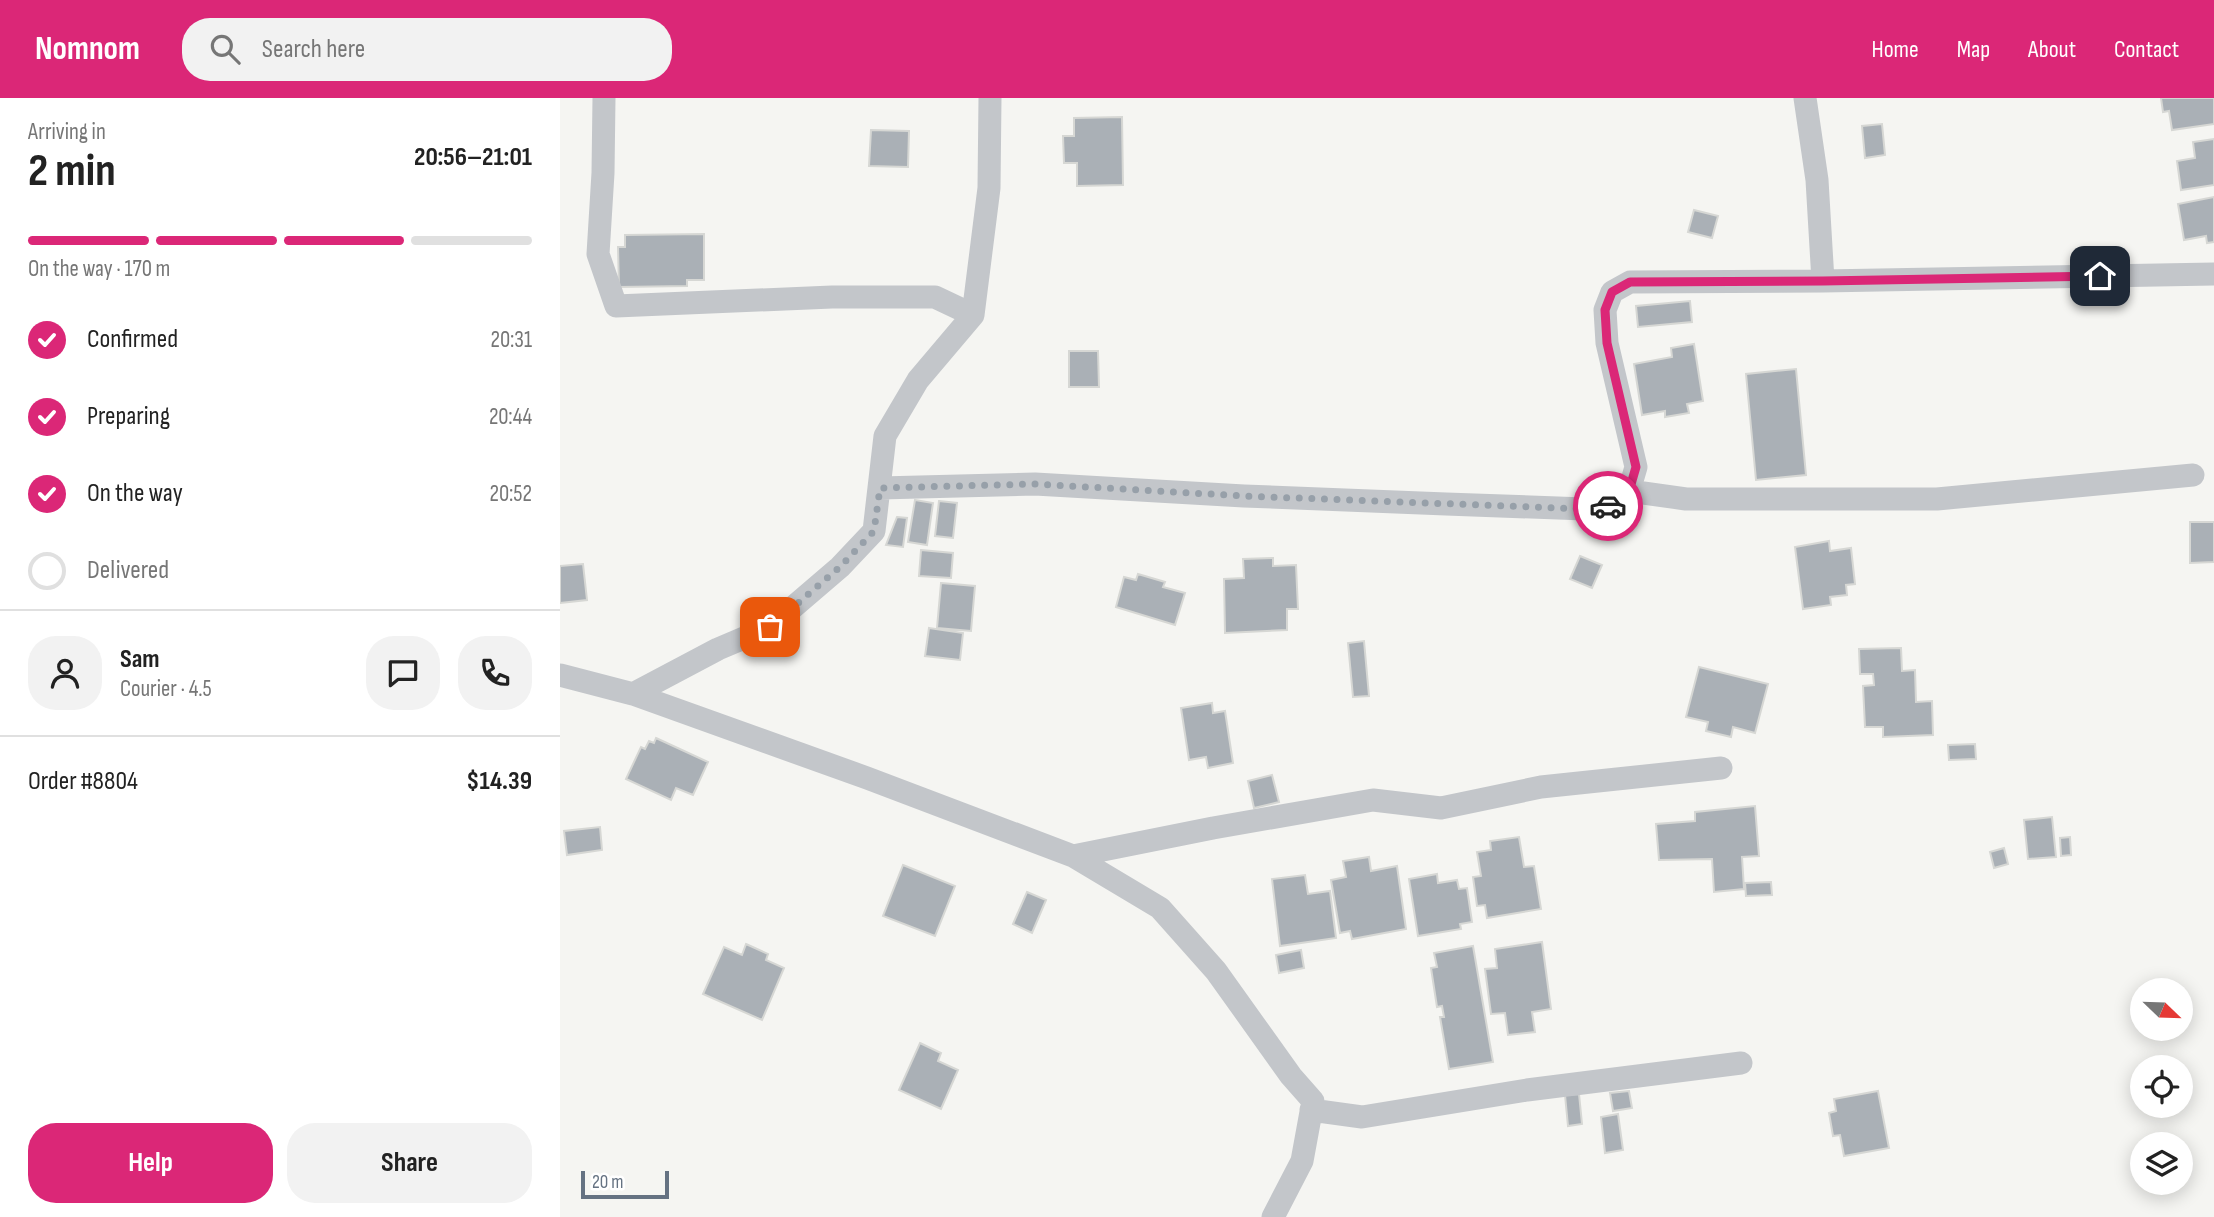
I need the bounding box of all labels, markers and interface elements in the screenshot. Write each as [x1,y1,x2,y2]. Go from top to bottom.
search box [182,18,672,81]
text: Nomnom [35,29,140,69]
icon: search [206,30,244,68]
text: Search here [262,34,365,65]
text: Home [1871,35,1919,64]
text: Map [1957,35,1990,64]
text: About [2028,35,2076,64]
text: Contact [2114,35,2179,64]
text: Arriving in [28,118,106,146]
text: 20:56–21:01 [414,142,532,173]
text: 2 min [28,144,116,199]
pin [2070,246,2130,306]
text: On the way · 170 m [28,255,170,283]
icon: home [2081,257,2119,295]
icon: check [28,321,66,359]
text: Confirmed [87,324,178,355]
text: 20:31 [491,326,532,354]
icon: check [28,398,66,436]
text: Preparing [87,401,170,432]
text: 20:44 [489,403,532,431]
courier [1573,471,1643,541]
icon: check [28,475,66,513]
text: On the way [87,478,183,509]
text: 20:52 [489,480,532,508]
icon: car [1589,487,1627,525]
text: Delivered [87,555,169,586]
pin [740,597,800,657]
icon: bag [751,608,789,646]
button: person [28,636,102,710]
button: chat [366,636,440,710]
button: phone [458,636,532,710]
text: Sam [120,644,160,675]
text: Courier · 4.5 [120,675,212,703]
text: Order #8804 [28,766,138,797]
text: $14.39 [466,766,532,797]
north arrow [2130,978,2193,1041]
map controls [2130,978,2193,1195]
button: locate [2130,1055,2193,1118]
button: Help [28,1123,273,1203]
button: Share [287,1123,532,1203]
button: layers [2130,1132,2193,1195]
scale bar [581,1168,668,1200]
text: 20 m [592,1171,624,1194]

